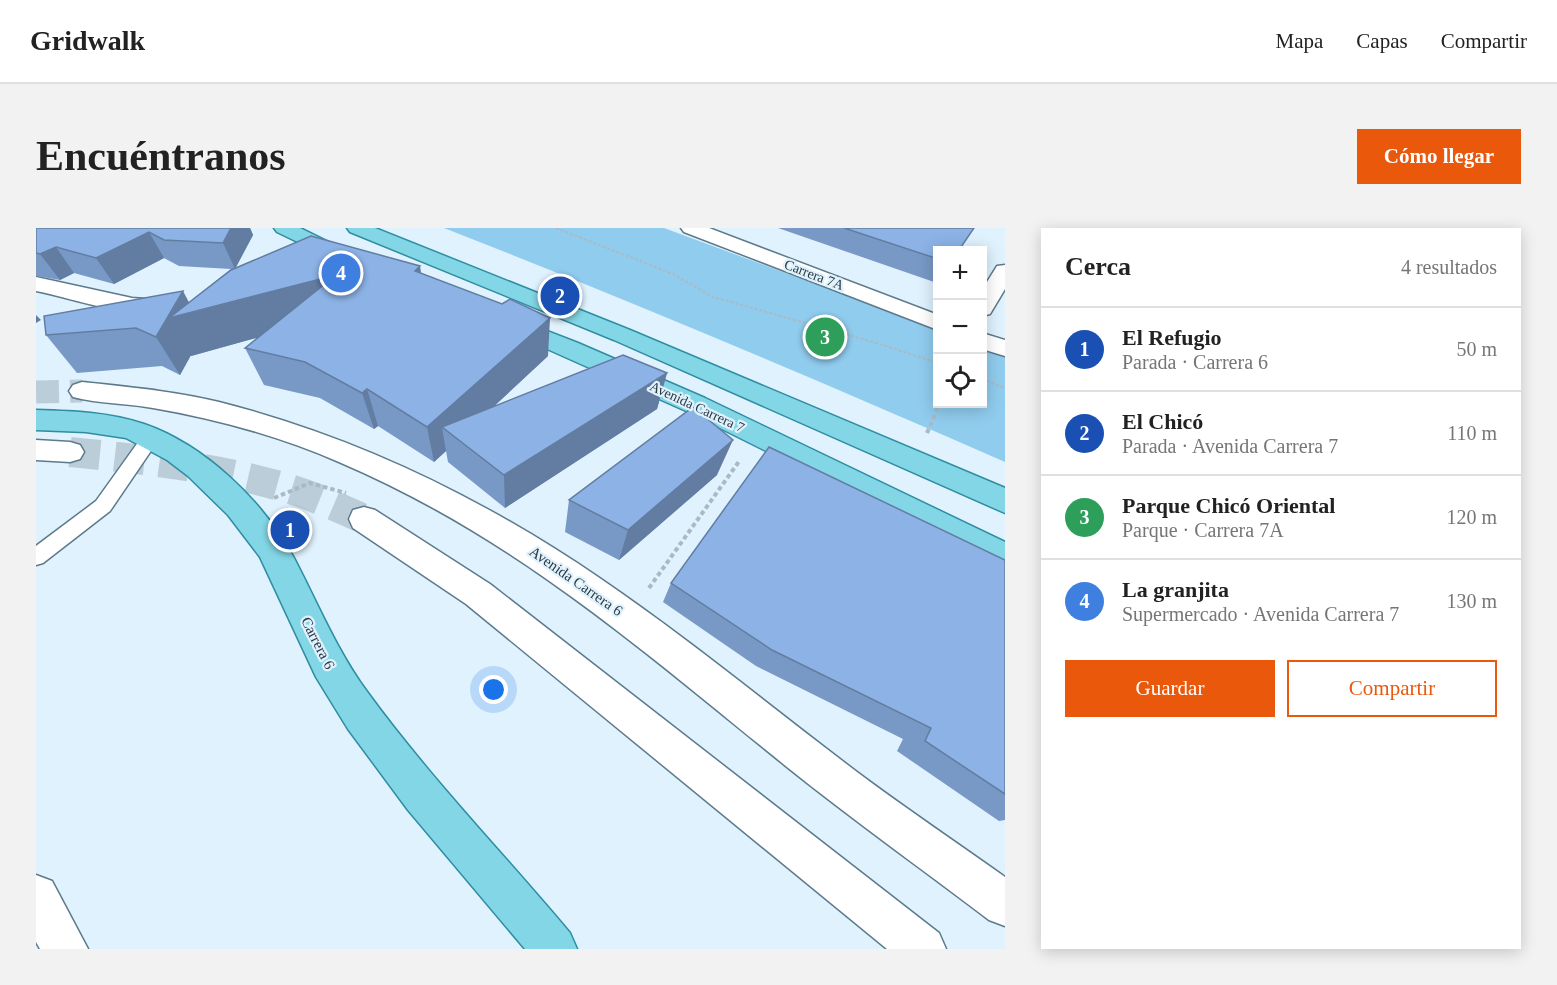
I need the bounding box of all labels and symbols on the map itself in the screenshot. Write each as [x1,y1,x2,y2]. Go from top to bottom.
pin: 4 [322,250,360,296]
street label: Carrera 7A [782,257,847,294]
pin: 2 [540,274,580,318]
pin: 3 [806,314,844,360]
street label: Avenida Carrera 7 [647,379,747,435]
pin: 1 [270,508,310,552]
street label: Avenida Carrera 6 [526,543,626,619]
street label: Carrera 6 [298,614,338,672]
your location [479,675,508,704]

